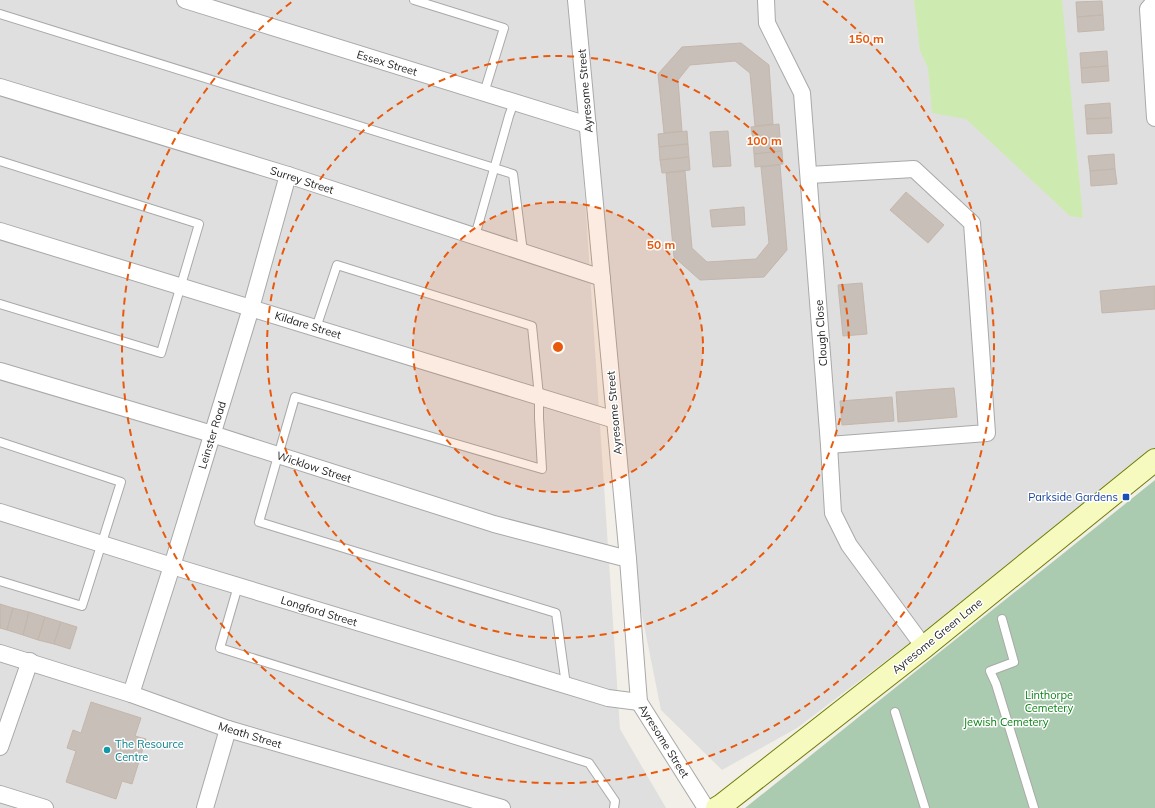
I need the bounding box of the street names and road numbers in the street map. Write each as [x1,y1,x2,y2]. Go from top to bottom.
street label: Essex Street [355,47,419,79]
street label: Ayresome Street [574,48,596,134]
street label: Surrey Street [268,163,336,197]
street label: Clough Close [812,299,830,367]
street label: Kildare Street [273,308,343,342]
street label: Ayresome Street [603,370,625,456]
street label: Leinster Road [195,399,229,471]
street label: Wicklow Street [275,448,353,486]
street label: Longford Street [279,593,359,629]
street label: Ayresome Green Lane [889,595,985,677]
street label: Ayresome Street [636,702,692,781]
street label: Meath Street [217,719,284,751]

